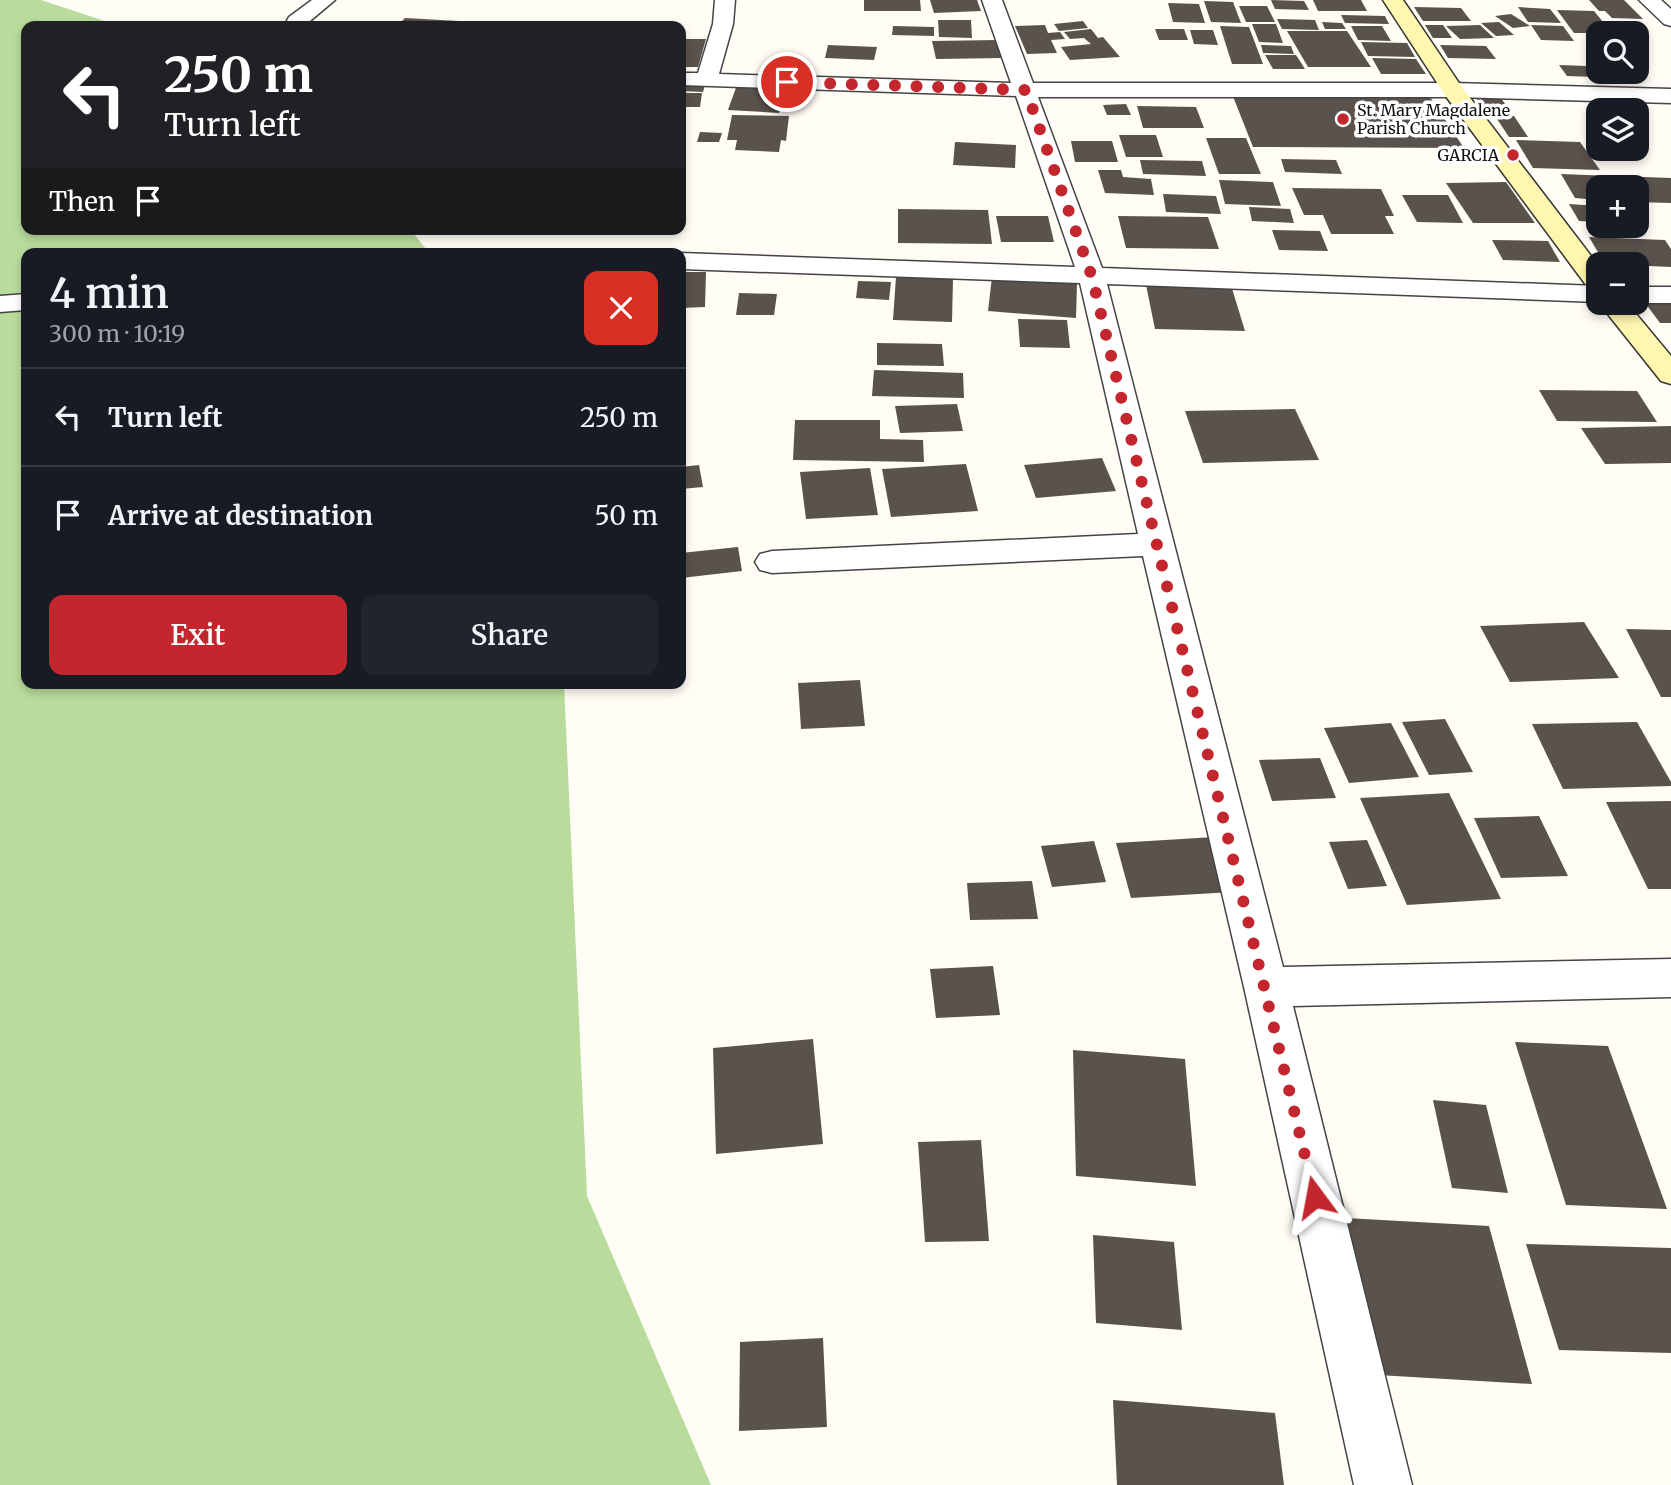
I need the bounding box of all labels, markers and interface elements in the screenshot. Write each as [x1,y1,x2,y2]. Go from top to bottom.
map controls [1586,21,1649,315]
button: search [1586,21,1649,84]
text: 250 m [164,44,313,105]
icon: left [49,49,140,140]
pin [757,52,817,112]
icon: arrive [768,63,806,101]
button: layers [1586,98,1649,161]
place label: St. Mary Magdalene Parish Church [1357,100,1510,138]
text: Turn left [164,105,301,145]
marker: St. Mary Magdalene Parish Church [1335,111,1351,127]
place label: GARCIA [1438,145,1500,165]
marker: GARCIA [1505,147,1521,163]
button: + [1586,175,1649,238]
icon: arrive [129,182,167,220]
text: Then [49,185,115,218]
button: − [1586,252,1649,315]
text: 4 min [49,267,169,319]
button: close [584,271,658,345]
text: 300 m · 10:19 [49,319,185,348]
icon: left [49,398,87,436]
text: Turn left [108,401,222,434]
text: 250 m [580,401,658,434]
icon: arrive [49,496,87,534]
text: Arrive at destination [108,499,373,532]
text: 50 m [594,499,658,532]
button: Exit [49,595,347,675]
button: Share [361,595,658,675]
position arrow [1278,1160,1352,1234]

